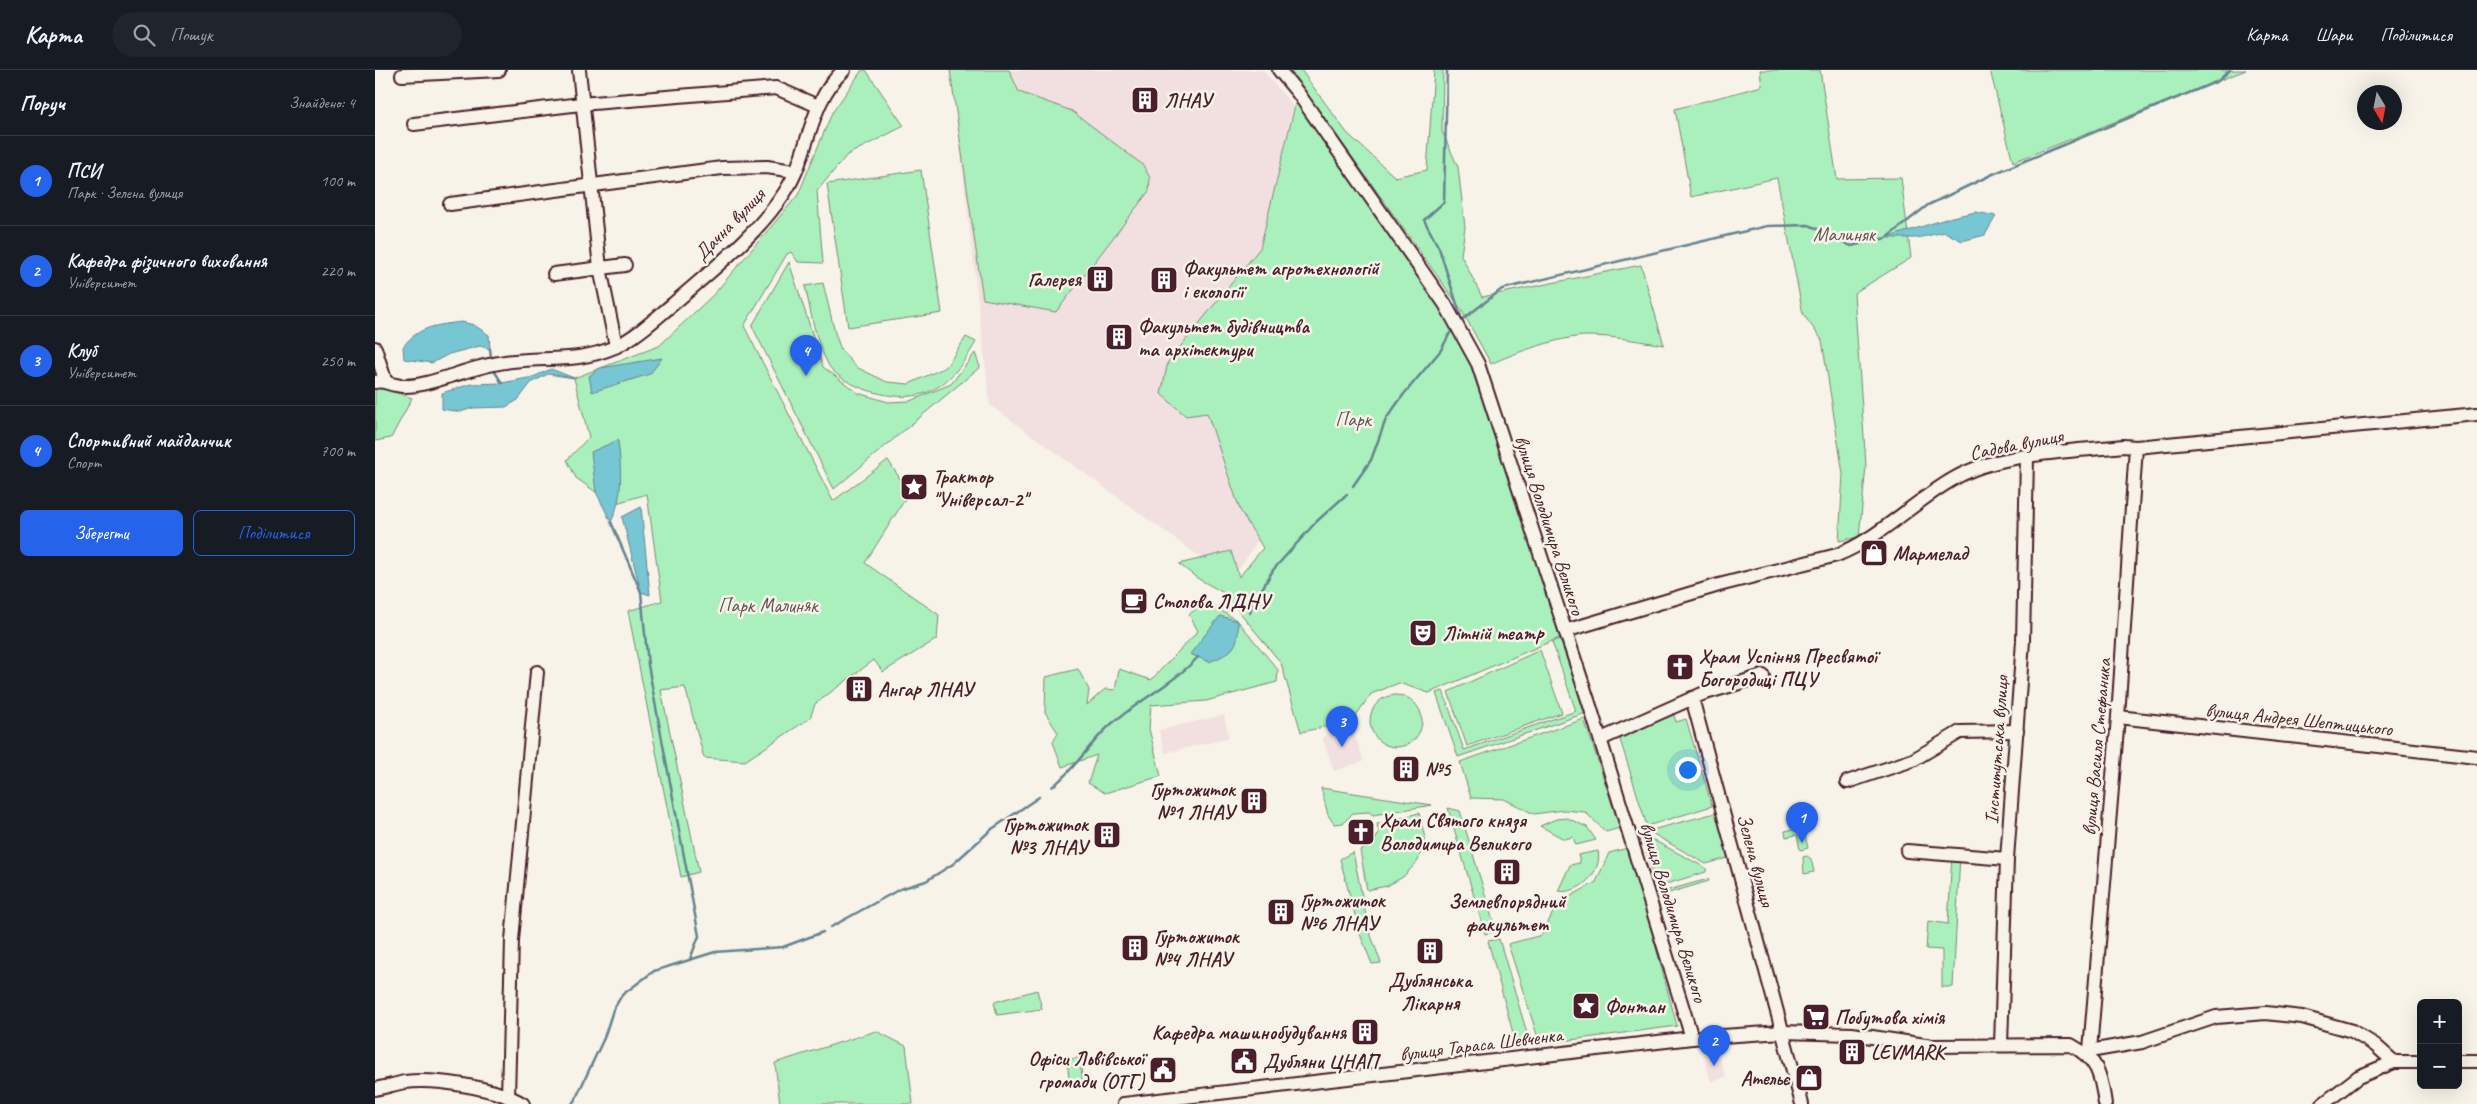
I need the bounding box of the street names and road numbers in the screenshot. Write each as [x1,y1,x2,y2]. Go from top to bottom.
street label: Дачна вулиця [689,181,771,266]
street label: Садова вулиця [1967,423,2067,466]
street label: вулиця Володимира Великого [1509,432,1591,619]
street label: вулиця Василя Стефаника [2076,656,2117,837]
street label: Інститутська вулиця [1979,673,2014,825]
street label: вулиця Андрея Шептицького [2204,697,2394,742]
street label: Зелена вулиця [1731,811,1780,911]
street label: вулиця Володимира Великого [1634,819,1713,1006]
street label: вулиця Тараса Шевченка [1398,1022,1566,1067]

